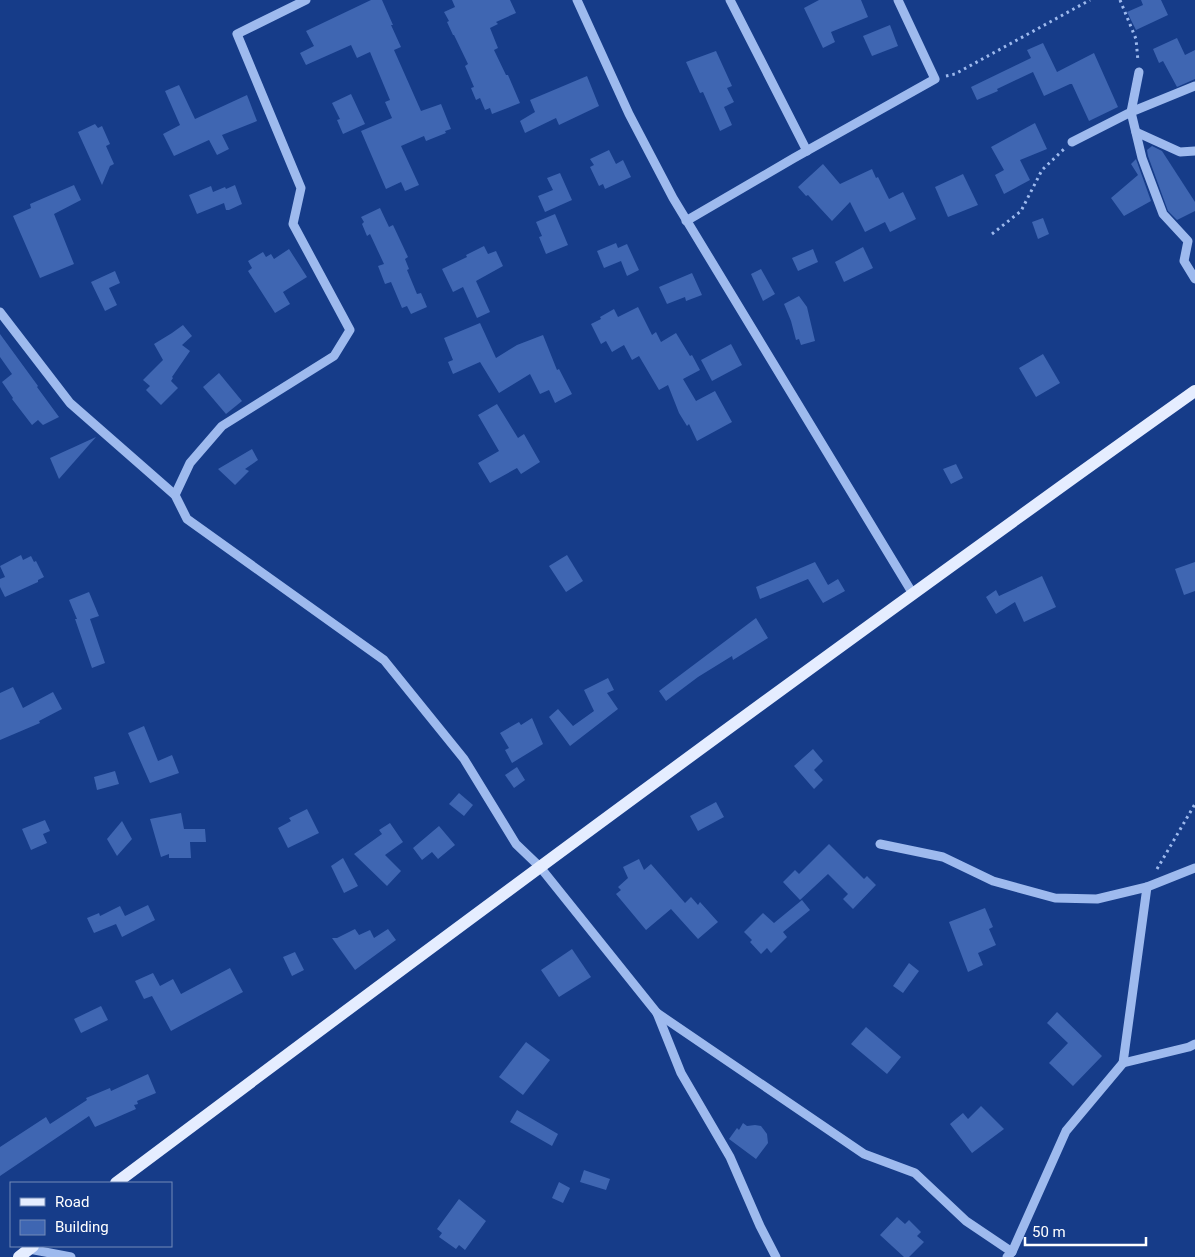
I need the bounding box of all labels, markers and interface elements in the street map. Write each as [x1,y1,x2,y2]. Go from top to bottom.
legend [10,1182,172,1247]
text: Road [55,1193,89,1211]
scale bar [1025,1214,1146,1246]
text: Building [55,1218,109,1236]
text: 50 m [1032,1223,1066,1241]

